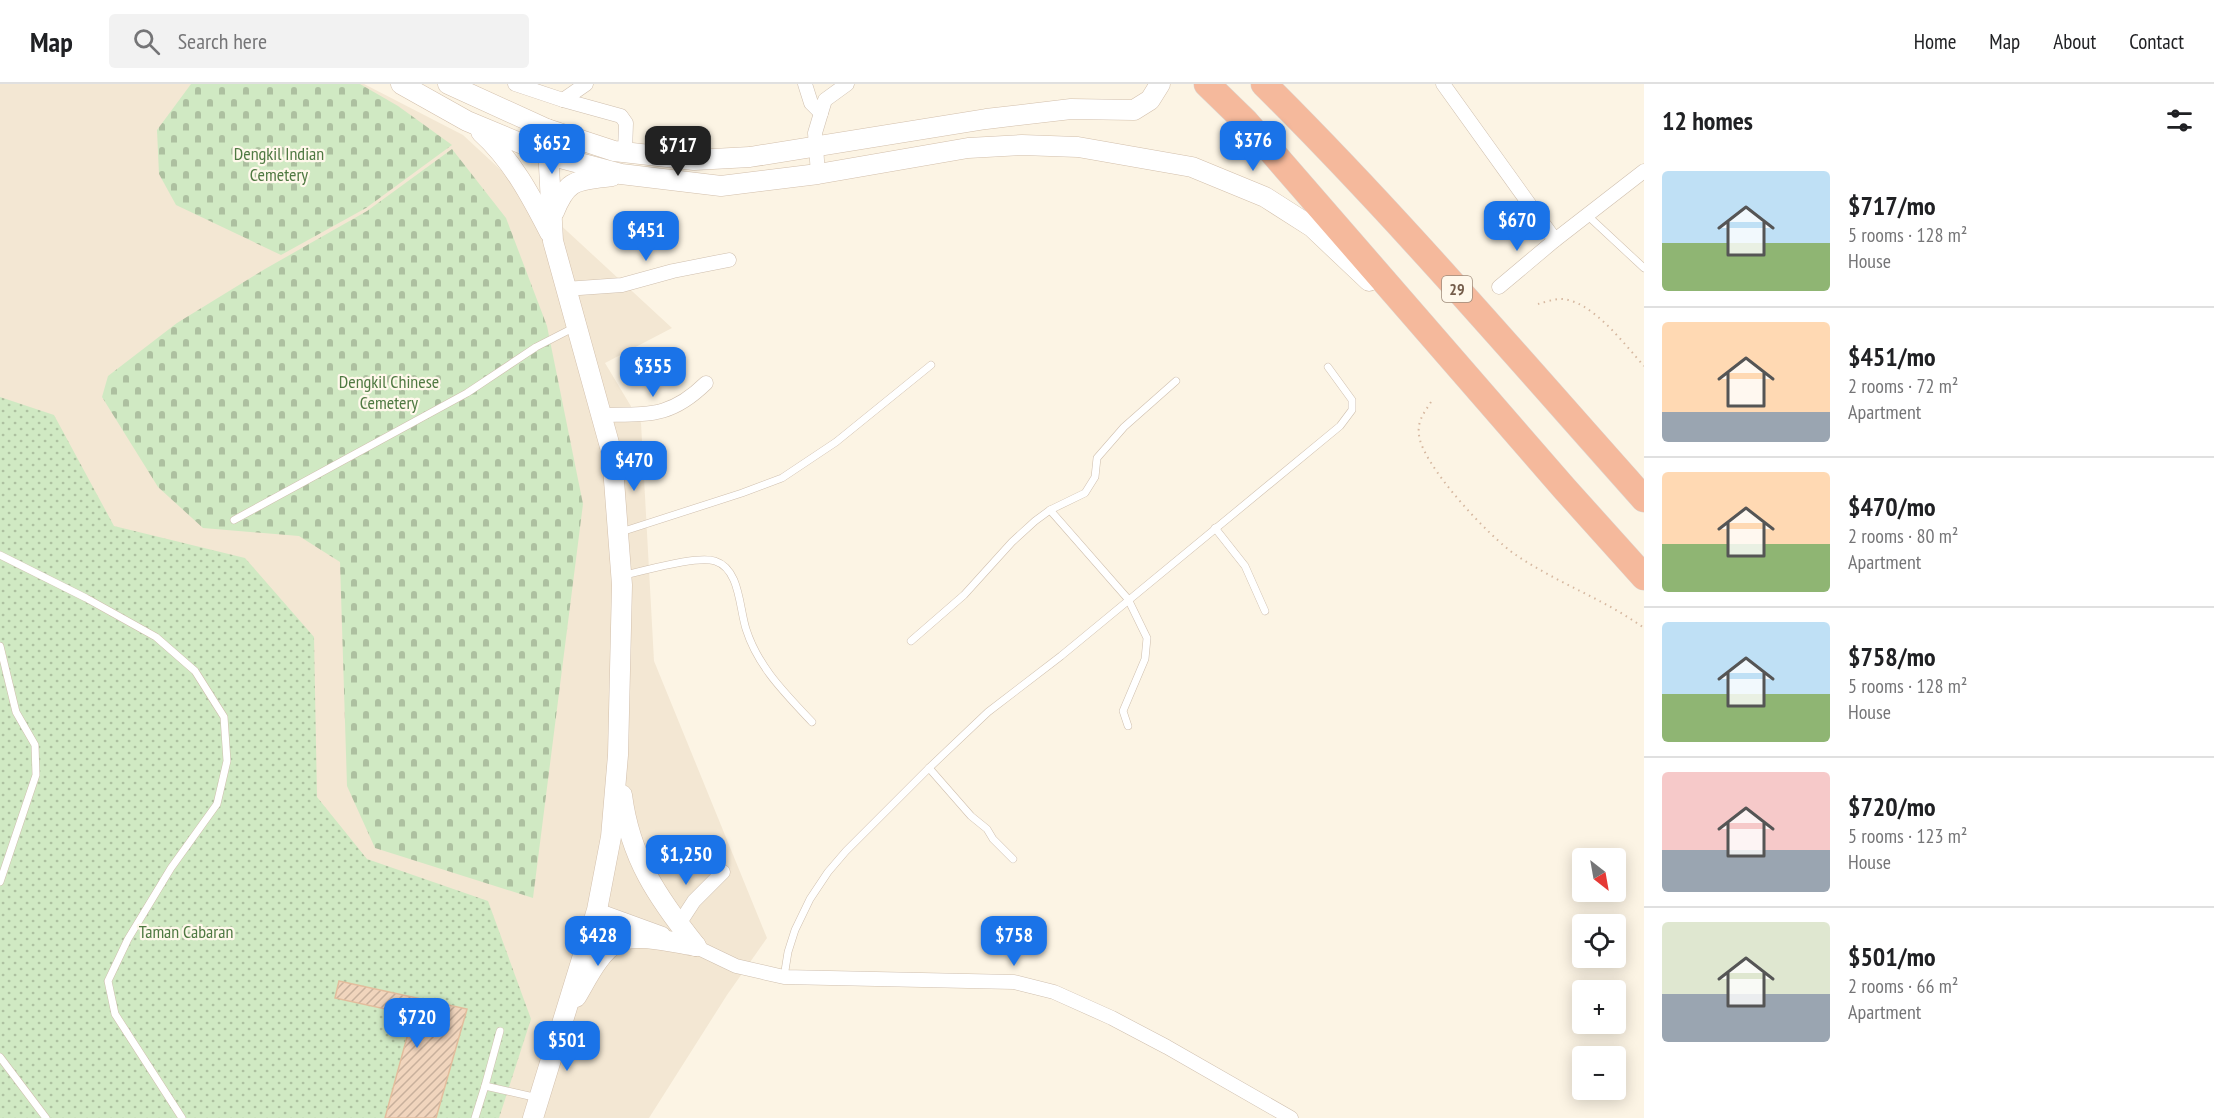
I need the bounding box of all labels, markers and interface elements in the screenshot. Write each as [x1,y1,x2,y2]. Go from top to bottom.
search box [109,14,529,68]
text: Map [30,23,73,60]
icon: search [130,25,163,58]
text: Search here [178,27,267,55]
text: Home [1914,28,1956,55]
text: Map [1989,28,2020,55]
text: About [2053,28,2096,55]
text: Contact [2129,28,2184,55]
text: 12 homes [1662,104,1753,137]
icon: filters [2163,104,2196,137]
pin: $376 [1217,121,1289,172]
pin: $652 [516,124,588,175]
pin: $717 [642,126,714,177]
text: $376 [1234,127,1272,153]
text: $652 [533,130,571,156]
text: $717 [659,132,697,158]
park label: Dengkil Indian Cemetery [234,142,324,186]
text: $717/mo [1848,189,1936,222]
icon: home [1710,195,1782,267]
pin: $670 [1481,201,1553,252]
text: $670 [1498,207,1536,233]
pin: $451 [610,211,682,262]
text: $451 [627,217,665,243]
text: 5 rooms · 128 m² [1848,222,1967,248]
text: House [1848,248,1891,274]
road number: 29 [1442,276,1472,302]
text: $451/mo [1848,340,1936,373]
icon: home [1710,346,1782,418]
pin: $355 [617,347,689,398]
text: $355 [634,353,672,379]
park label: Dengkil Chinese Cemetery [339,370,439,414]
text: 2 rooms · 72 m² [1848,373,1958,399]
text: Apartment [1848,399,1921,425]
pin: $470 [598,441,670,492]
text: $470 [615,447,653,473]
text: $470/mo [1848,490,1936,523]
icon: home [1710,496,1782,568]
text: 2 rooms · 80 m² [1848,523,1958,549]
text: Apartment [1848,549,1921,575]
text: $758/mo [1848,640,1936,673]
icon: home [1710,646,1782,718]
text: 5 rooms · 128 m² [1848,673,1967,699]
text: House [1848,699,1891,725]
text: $720/mo [1848,790,1936,823]
icon: home [1710,796,1782,868]
text: 5 rooms · 123 m² [1848,823,1967,849]
pin: $1,250 [637,835,735,886]
text: $1,250 [660,841,712,867]
north arrow [1572,848,1626,902]
map controls [1572,848,1626,1100]
text: House [1848,849,1891,875]
button: locate [1572,914,1626,968]
pin: $428 [562,916,634,967]
pin: $758 [978,916,1050,967]
park label: Taman Cabaran [139,920,233,943]
text: $428 [579,922,617,948]
text: $758 [995,922,1033,948]
text: $501/mo [1848,940,1936,973]
icon: home [1710,946,1782,1018]
text: 2 rooms · 66 m² [1848,973,1958,999]
button: + [1572,980,1626,1034]
pin: $720 [381,998,453,1049]
text: Apartment [1848,999,1921,1025]
text: $720 [398,1004,436,1030]
pin: $501 [531,1021,603,1072]
text: $501 [548,1027,586,1053]
button: − [1572,1046,1626,1100]

